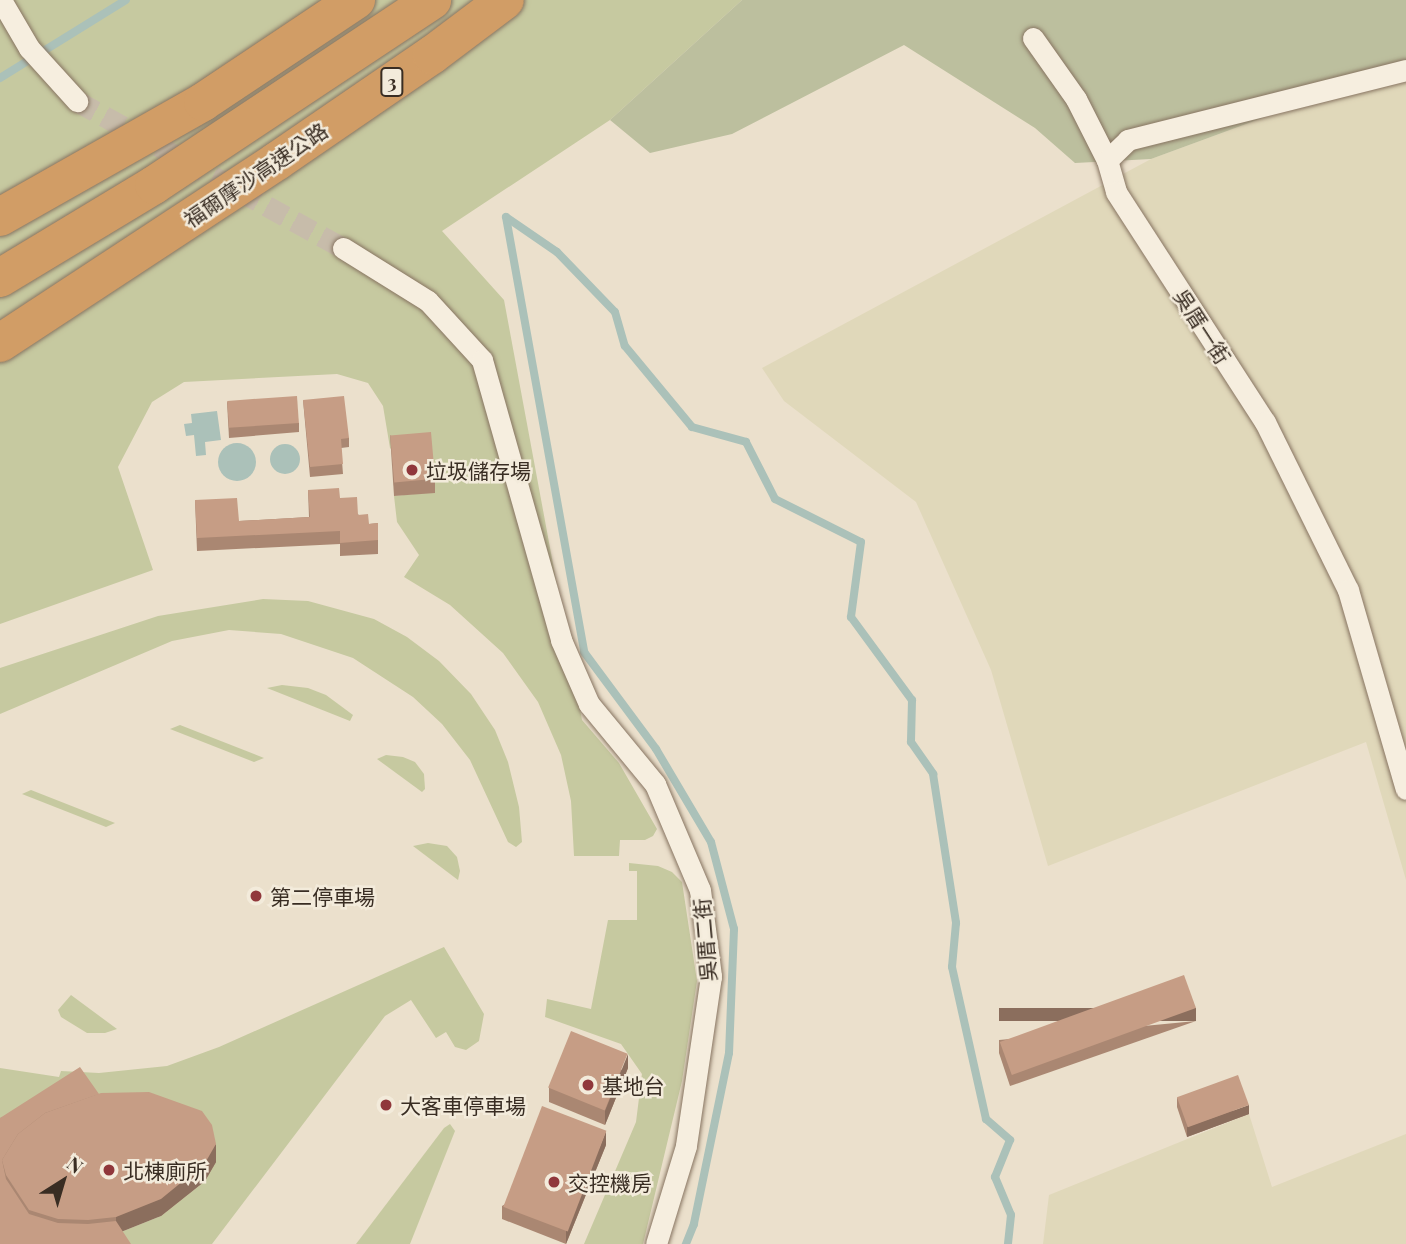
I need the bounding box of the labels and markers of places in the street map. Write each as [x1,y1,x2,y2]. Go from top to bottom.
place label: 垃圾儲存場 [426,457,531,483]
marker: 垃圾儲存場 [404,462,420,478]
place label: 第二停車場 [270,883,375,909]
marker: 第二停車場 [248,888,264,904]
place label: 基地台 [602,1072,665,1098]
marker: 基地台 [580,1077,596,1093]
place label: 大客車停車場 [400,1092,526,1118]
marker: 大客車停車場 [378,1097,394,1113]
place label: 北棟廁所 [123,1157,207,1183]
marker: 北棟廁所 [101,1162,117,1178]
place label: 交控機房 [568,1169,652,1195]
marker: 交控機房 [546,1174,562,1190]

